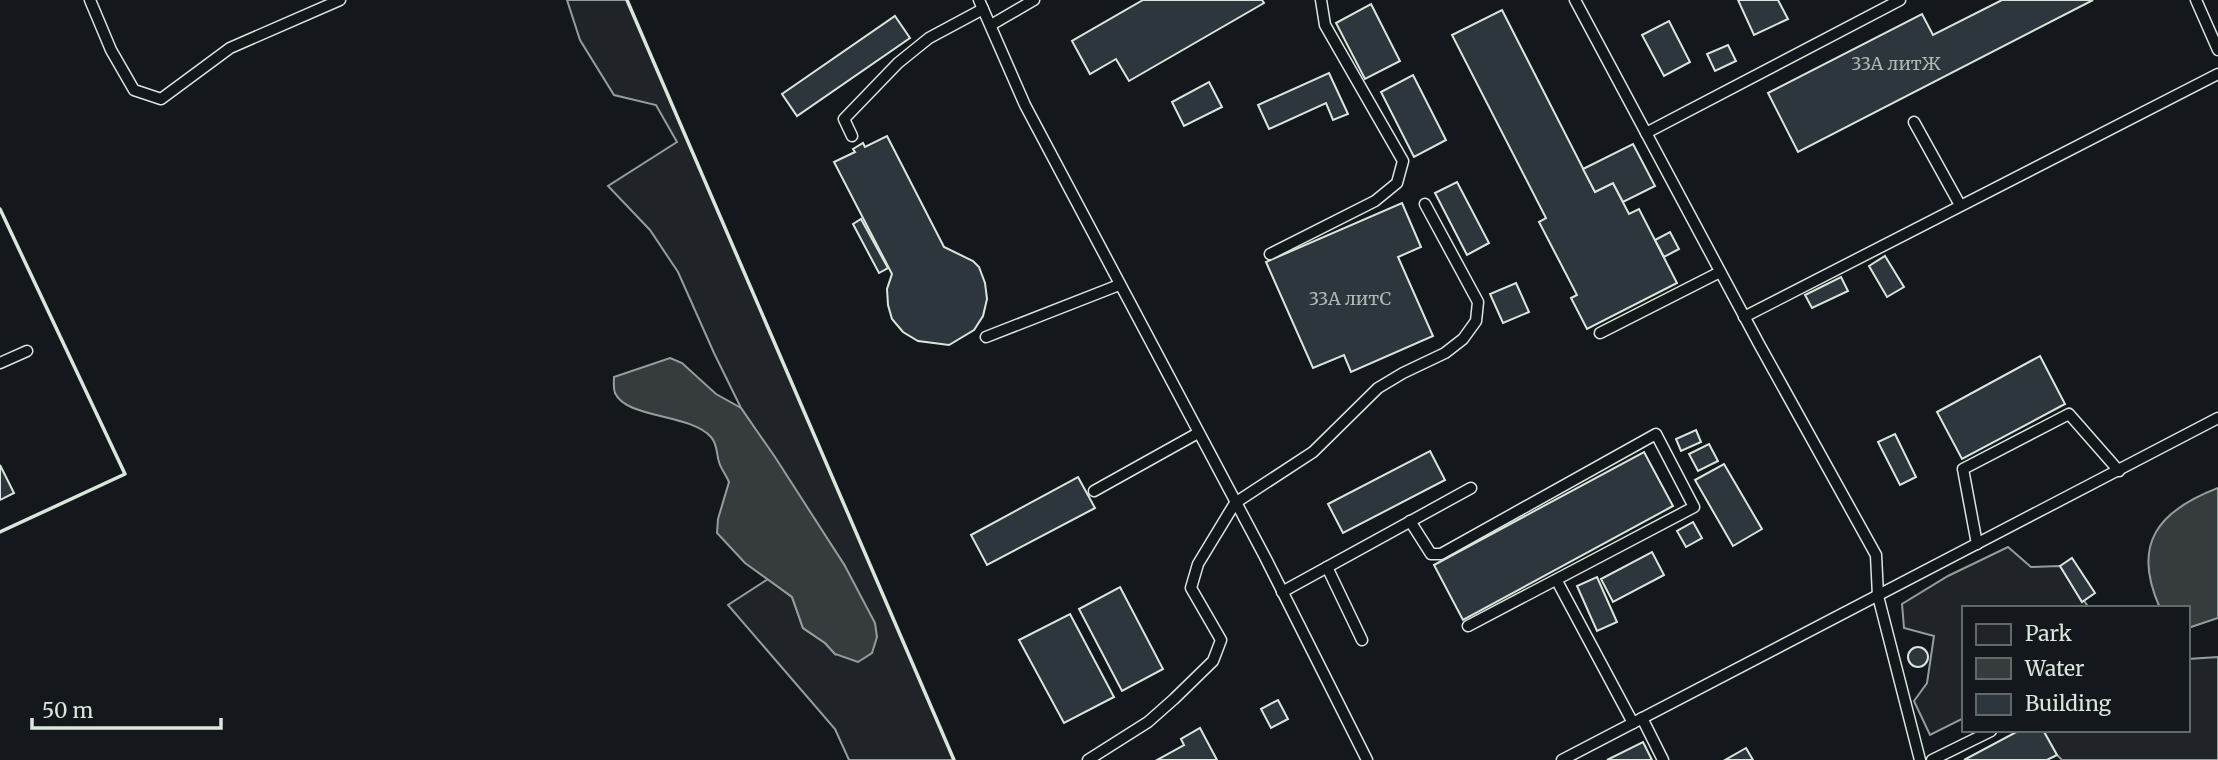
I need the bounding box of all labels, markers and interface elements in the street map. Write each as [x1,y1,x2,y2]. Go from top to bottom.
house number: 33А литЖ [1851,52,1941,75]
house number: 33А литС [1309,287,1392,310]
legend [1962,606,2190,732]
text: Park [2025,620,2072,647]
text: Water [2024,655,2084,682]
scale bar [32,686,220,730]
text: Building [2025,690,2112,717]
text: 50 m [42,697,93,724]

